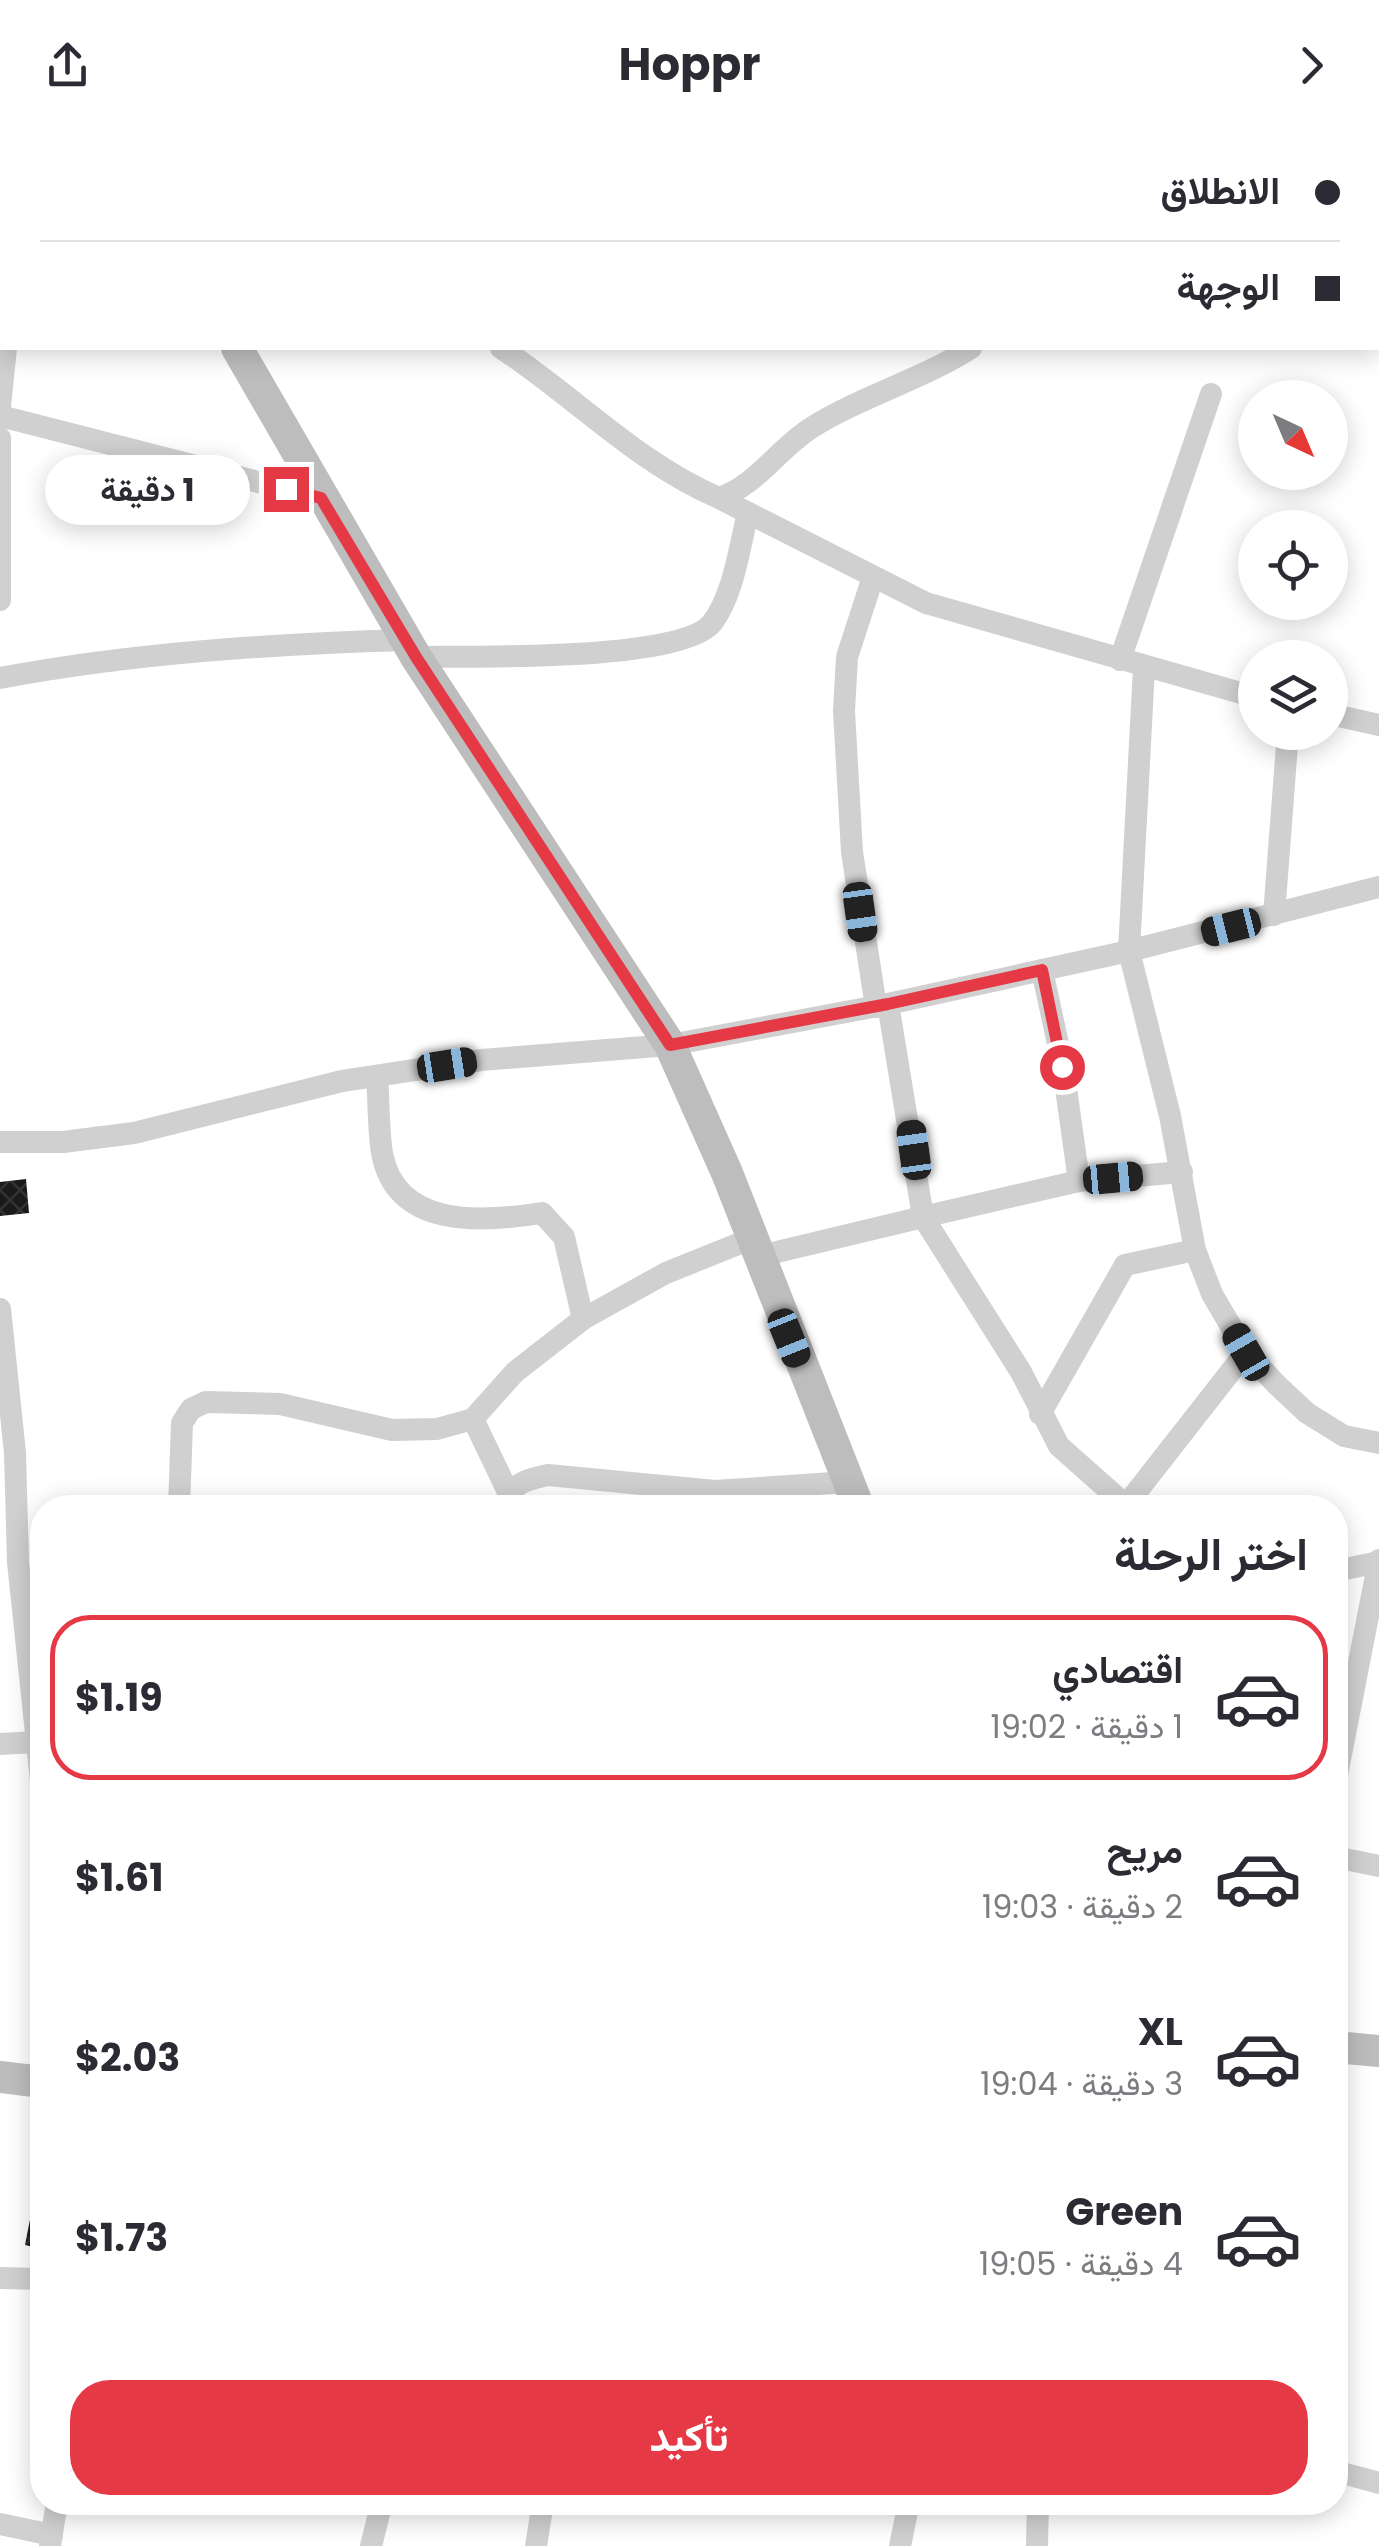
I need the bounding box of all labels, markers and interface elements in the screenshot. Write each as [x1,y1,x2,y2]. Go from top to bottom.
text: Hoppr [619,33,760,96]
icon: share [40,38,95,93]
icon: forward [1284,38,1339,93]
text: الانطلاق [1161,164,1280,217]
text: الوجهة [1177,260,1280,313]
north arrow [1238,380,1348,490]
map controls [1238,380,1348,750]
callout: 1 دقيقة [46,454,251,524]
text: 1 دقيقة [100,467,195,512]
route end [264,467,309,512]
button: locate [1238,510,1348,620]
button: layers [1238,640,1348,750]
car [841,880,879,944]
car [1198,905,1264,949]
car [415,1045,479,1085]
route start [1040,1045,1085,1090]
car [895,1118,933,1182]
car [1082,1160,1144,1196]
car [764,1305,814,1371]
car [1218,1319,1274,1385]
text: اختر الرحلة [1114,1523,1308,1586]
text: اقتصادي [1052,1643,1183,1696]
icon: car [1213,1653,1303,1743]
text: $1.19 [75,1671,163,1724]
text: 1 دقيقة · 19:02 [991,1704,1183,1749]
text: مريح [1107,1823,1183,1876]
icon: car [1213,1833,1303,1923]
text: $1.61 [75,1851,164,1904]
text: 2 دقيقة · 19:03 [982,1884,1183,1929]
text: XL [1138,2005,1183,2058]
icon: car [1213,2013,1303,2103]
text: $2.03 [75,2031,180,2084]
text: 3 دقيقة · 19:04 [980,2061,1183,2106]
text: Green [1065,2185,1183,2238]
icon: car [1213,2193,1303,2283]
text: $1.73 [75,2211,168,2264]
text: 4 دقيقة · 19:05 [979,2241,1183,2286]
button: تأكيد [70,2380,1308,2495]

